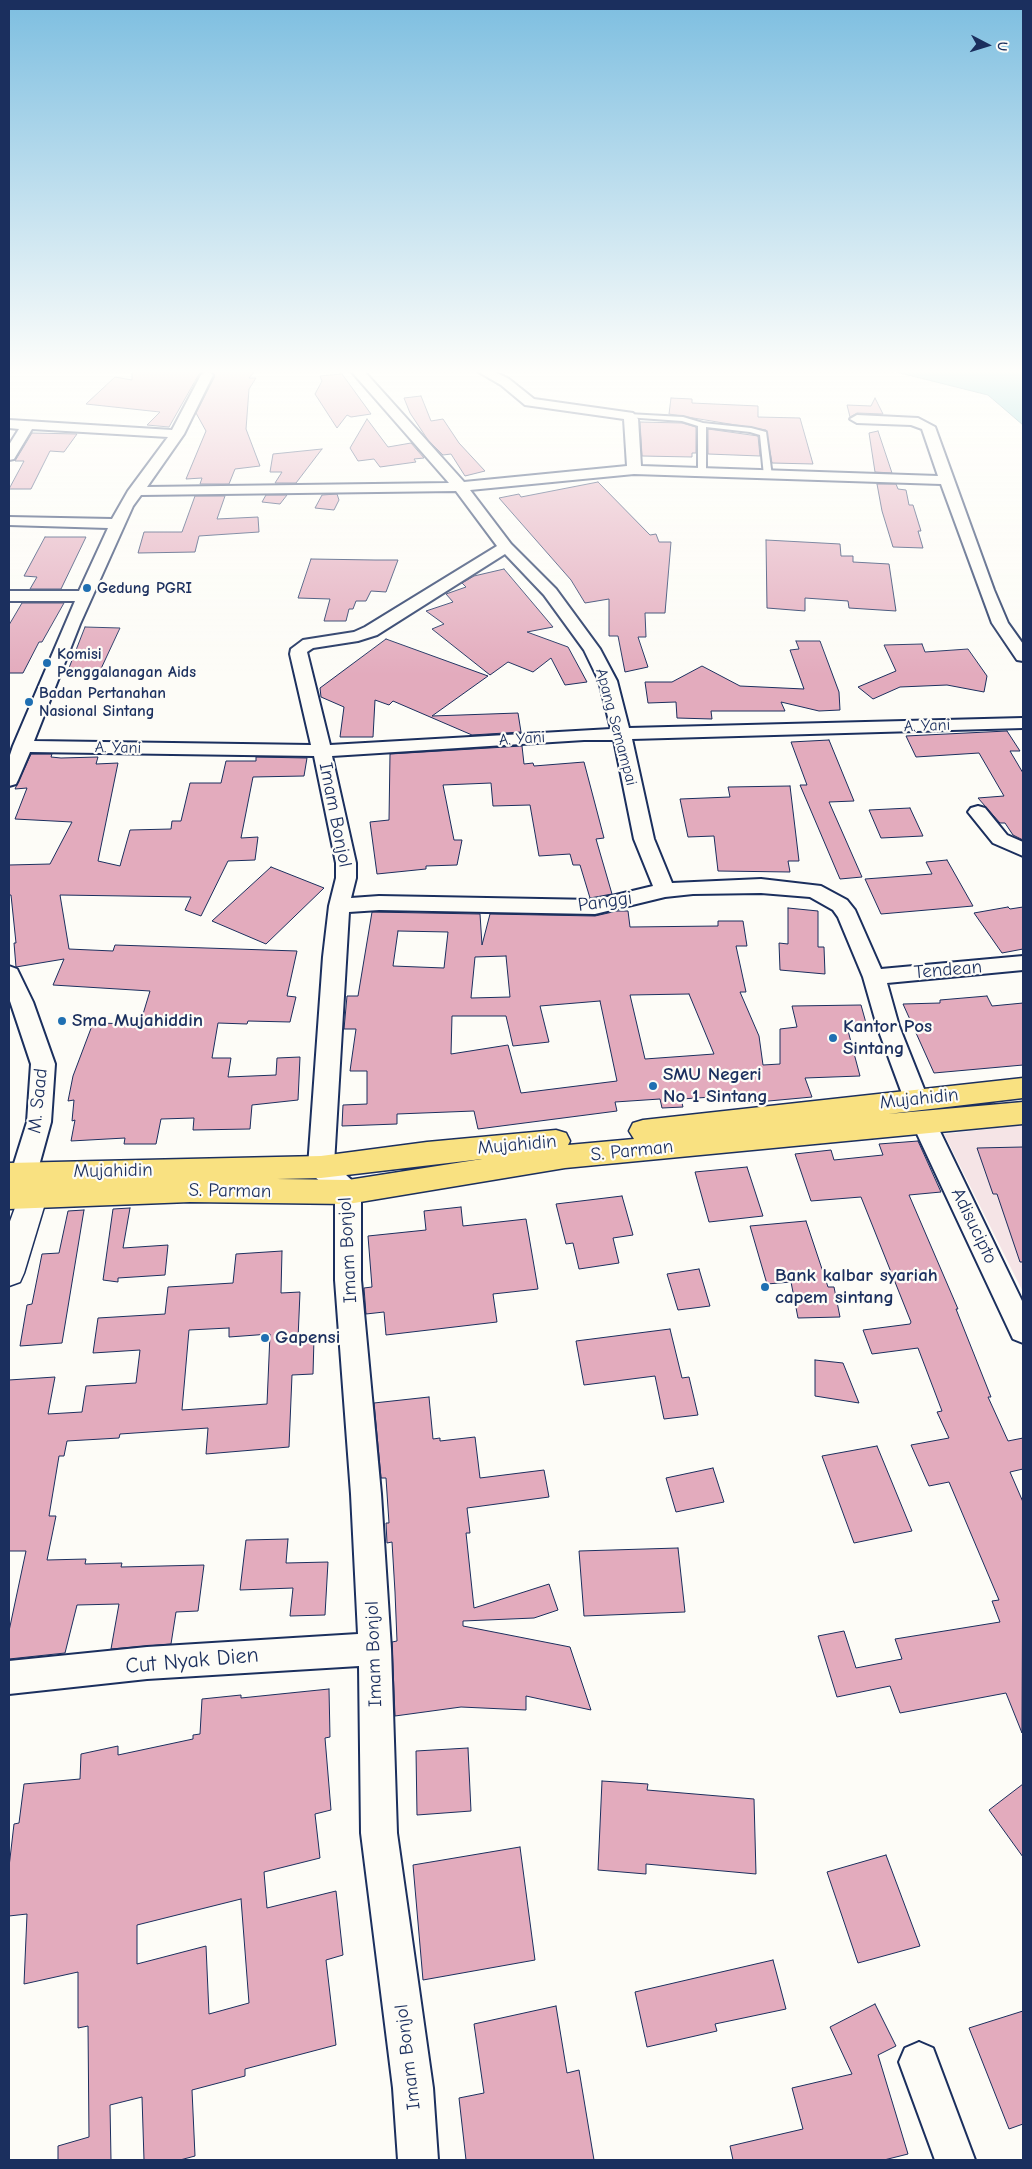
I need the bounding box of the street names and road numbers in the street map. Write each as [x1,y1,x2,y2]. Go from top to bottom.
street label: Apang Semampai [591,666,641,788]
street label: A. Yani [903,716,951,736]
street label: A. Yani [498,728,546,750]
street label: A. Yani [95,738,141,758]
street label: Imam Bonjol [314,761,356,869]
street label: Panggi [576,887,634,917]
street label: Tendean [913,956,983,984]
street label: M. Saad [23,1067,53,1135]
street label: Mujahidin [878,1084,960,1114]
street label: Mujahidin [477,1130,557,1160]
street label: S. Parman [590,1135,674,1167]
street label: Mujahidin [73,1159,153,1183]
street label: S. Parman [188,1179,272,1203]
street label: Adisucipto [946,1184,1002,1268]
street label: Imam Bonjol [334,1196,362,1304]
street label: Imam Bonjol [361,1601,387,1707]
street label: Cut Nyak Dien [124,1642,260,1680]
street label: Imam Bonjol [390,2003,426,2111]

